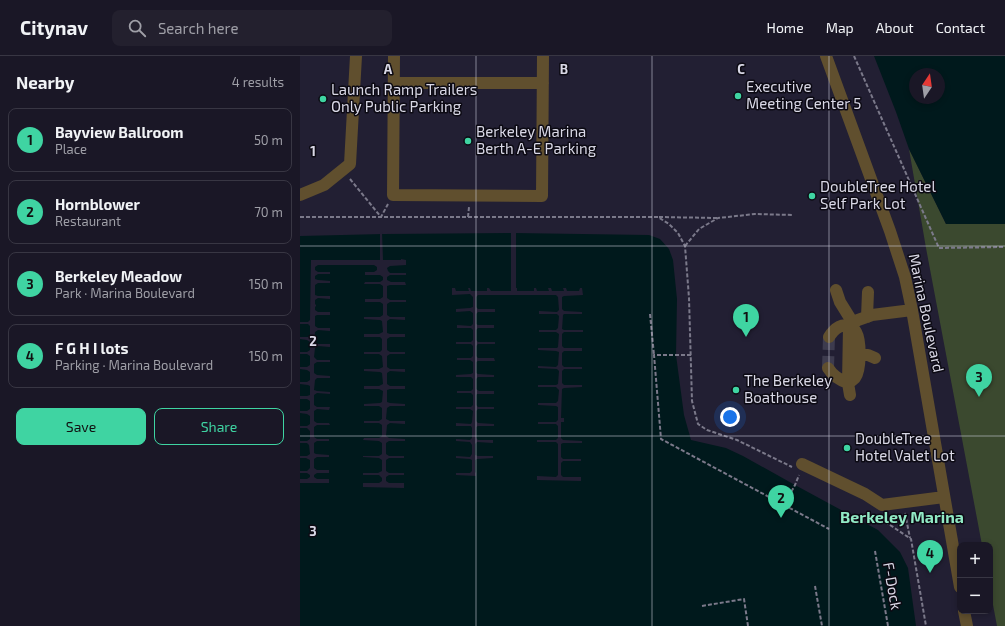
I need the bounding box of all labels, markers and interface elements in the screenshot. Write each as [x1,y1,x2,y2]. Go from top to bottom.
search box [112,10,392,46]
text: Citynav [20,16,88,39]
icon: search [126,17,148,39]
text: Search here [158,19,238,37]
text: Home [767,19,804,36]
text: Map [826,19,854,36]
text: About [876,19,914,36]
text: Contact [936,19,985,36]
text: A [384,61,393,77]
text: B [560,61,568,77]
text: C [737,61,745,77]
north arrow [909,68,945,104]
text: Nearby [16,72,74,92]
text: 4 results [232,74,284,90]
place label: Executive Meeting Center 5 [746,77,861,112]
place label: Launch Ramp Trailers Only Public Parking [331,80,477,115]
marker: Executive Meeting Center 5 [733,91,743,101]
marker: Launch Ramp Trailers Only Public Parking [318,94,328,104]
place label: Berkeley Marina Berth A-E Parking [476,122,597,157]
text: Bayview Ballroom [55,123,184,141]
text: 1 [27,132,33,148]
text: 50 m [254,132,283,148]
marker: Berkeley Marina Berth A-E Parking [463,136,473,146]
text: Place [55,141,87,157]
text: 1 [310,143,316,159]
place label: DoubleTree Hotel Self Park Lot [820,177,936,212]
marker: DoubleTree Hotel Self Park Lot [807,191,817,201]
text: Hornblower [55,195,140,213]
text: 2 [26,204,34,220]
text: 70 m [254,204,283,220]
text: Restaurant [55,213,121,229]
street label: Marina Boulevard [906,252,948,374]
text: Berkeley Meadow [55,267,182,285]
text: 3 [26,276,34,292]
text: 150 m [249,276,283,292]
text: Park · Marina Boulevard [55,285,195,301]
pin: 1 [733,304,759,337]
text: 2 [309,333,317,349]
text: F G H I lots [55,339,128,357]
text: 4 [26,348,34,364]
text: 150 m [249,348,283,364]
text: Parking · Marina Boulevard [55,357,213,373]
pin: 3 [966,364,992,397]
place label: The Berkeley Boathouse [744,371,832,406]
marker: The Berkeley Boathouse [731,385,741,395]
your location [720,407,740,427]
button: Save [16,408,146,445]
button: Share [154,408,284,445]
place label: DoubleTree Hotel Valet Lot [855,429,955,464]
marker: DoubleTree Hotel Valet Lot [842,443,852,453]
pin: 2 [768,485,794,518]
district label: Berkeley Marina [840,507,964,527]
text: 3 [309,523,317,539]
pin: 4 [917,540,943,573]
map controls [957,542,993,614]
button: + [957,542,993,578]
street label: F-Dock [880,561,906,611]
button: − [957,578,993,614]

